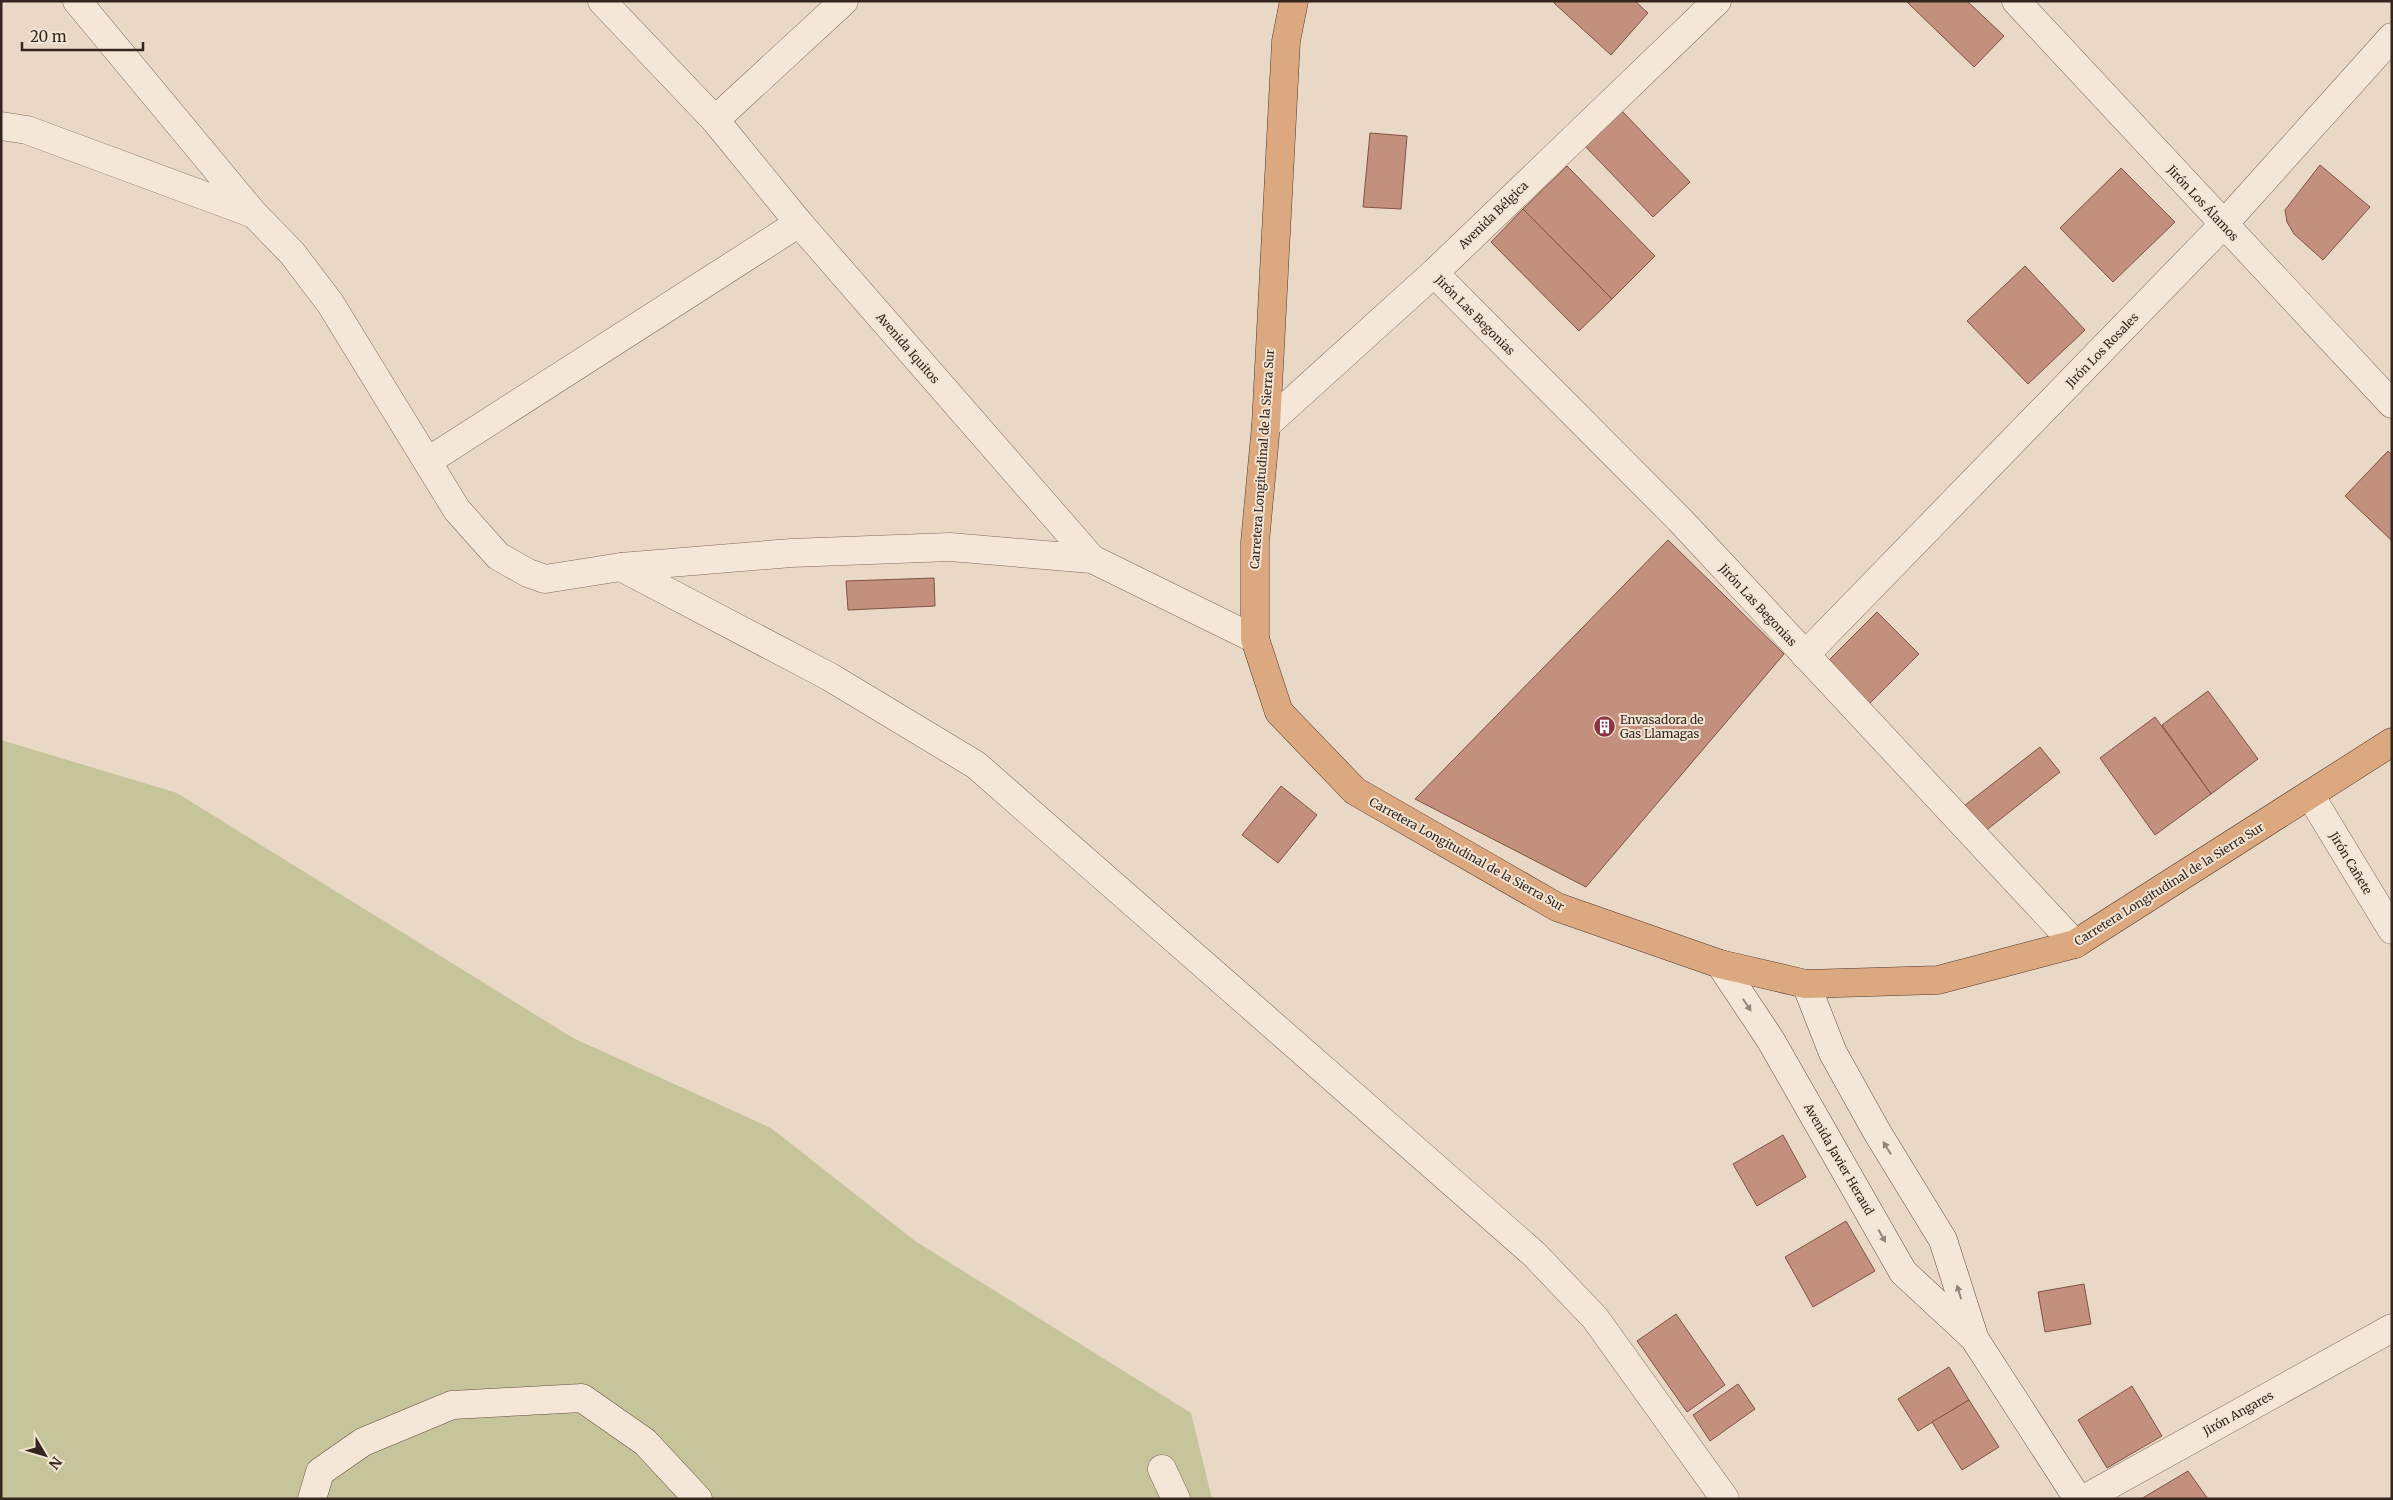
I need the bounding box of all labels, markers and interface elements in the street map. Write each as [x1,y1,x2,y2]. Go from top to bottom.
scale bar [22,20,144,52]
text: 20 m [30,27,67,46]
street label: Jirón Los Álamos [2163,161,2242,244]
street label: Avenida Bélgica [1454,178,1531,253]
street label: Jirón Las Begonias [1431,271,1518,358]
street label: Avenida Iquitos [873,309,943,387]
street label: Jirón Los Rosales [2062,309,2142,391]
street label: Carretera Longitudinal de la Sierra Sur [1247,348,1277,570]
street label: Jirón Las Begonias [1715,560,1800,649]
place label: Envasadora de Gas Llamagas [1620,712,1704,741]
building icon: Envasadora de Gas Llamagas [1592,714,1616,738]
street label: Carretera Longitudinal de la Sierra Sur [1367,794,1568,914]
street label: Carretera Longitudinal de la Sierra Sur [2071,819,2267,949]
street label: Jirón Cañete [2326,828,2376,897]
one-way arrow [1743,998,1752,1012]
street label: Avenida Javier Heraud [1800,1100,1877,1218]
one-way arrow [1882,1141,1891,1154]
one-way arrow [1878,1229,1886,1243]
one-way arrow [1955,1284,1963,1299]
street label: Jirón Angares [2199,1387,2276,1439]
north arrow [20,1430,70,1480]
text: N [45,1453,66,1473]

